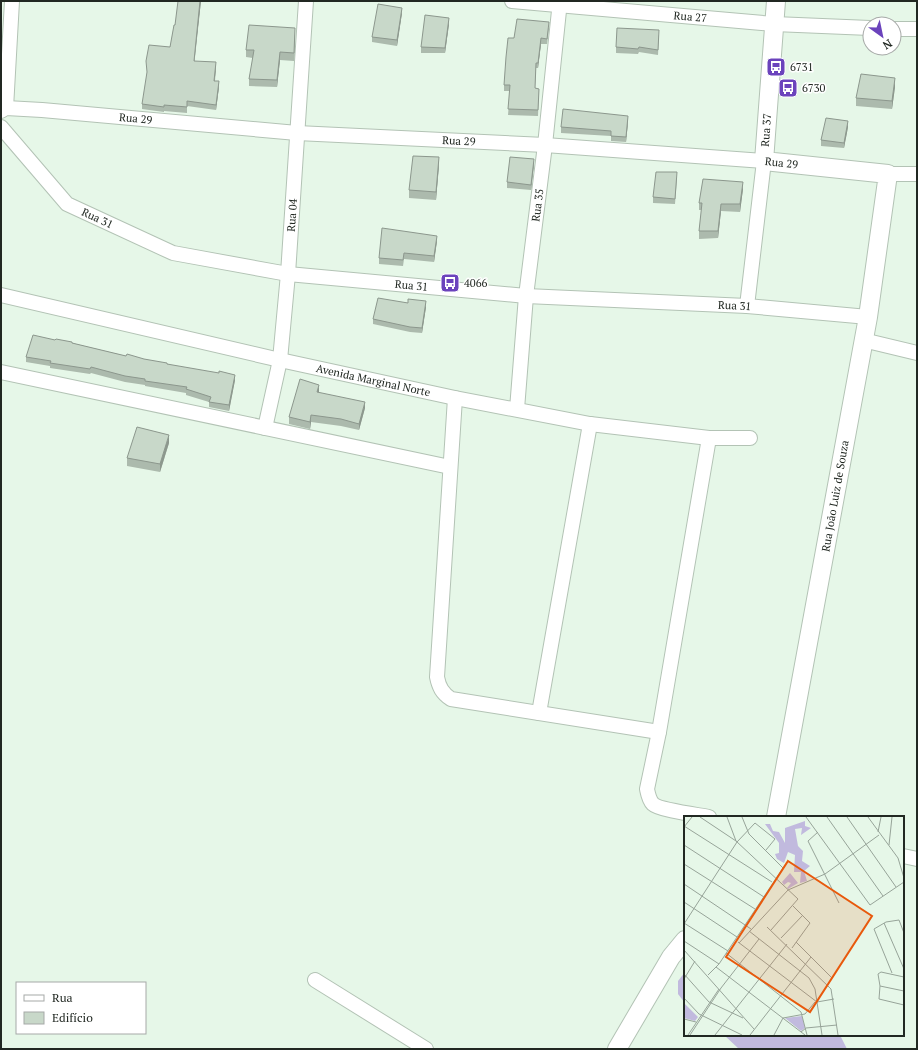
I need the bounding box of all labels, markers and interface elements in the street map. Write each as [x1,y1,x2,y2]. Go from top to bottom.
street label: Rua 27 [673,8,708,25]
north arrow [862,16,902,56]
text: N [880,36,895,53]
bus stop icon: 6731 [765,56,787,78]
place label: 6731 [790,60,813,74]
bus stop icon: 6730 [777,77,799,99]
place label: 6730 [802,81,826,95]
street label: Rua 29 [118,110,153,127]
street label: Rua 37 [758,113,774,147]
street label: Rua 29 [442,133,476,149]
street label: Rua 29 [764,154,799,172]
street label: Rua 35 [528,188,546,222]
street label: Rua 04 [284,198,300,232]
street label: Rua 31 [79,205,116,231]
bus stop icon: 4066 [439,272,461,294]
place label: 4066 [464,276,488,290]
street label: Rua 31 [394,277,429,294]
street label: Rua 31 [718,298,752,313]
street label: Avenida Marginal Norte [315,361,432,400]
street label: Rua João Luiz de Souza [818,439,852,553]
inset map [684,816,904,1036]
legend [16,982,146,1034]
text: Rua [52,990,73,1005]
text: Edifício [52,1010,93,1025]

